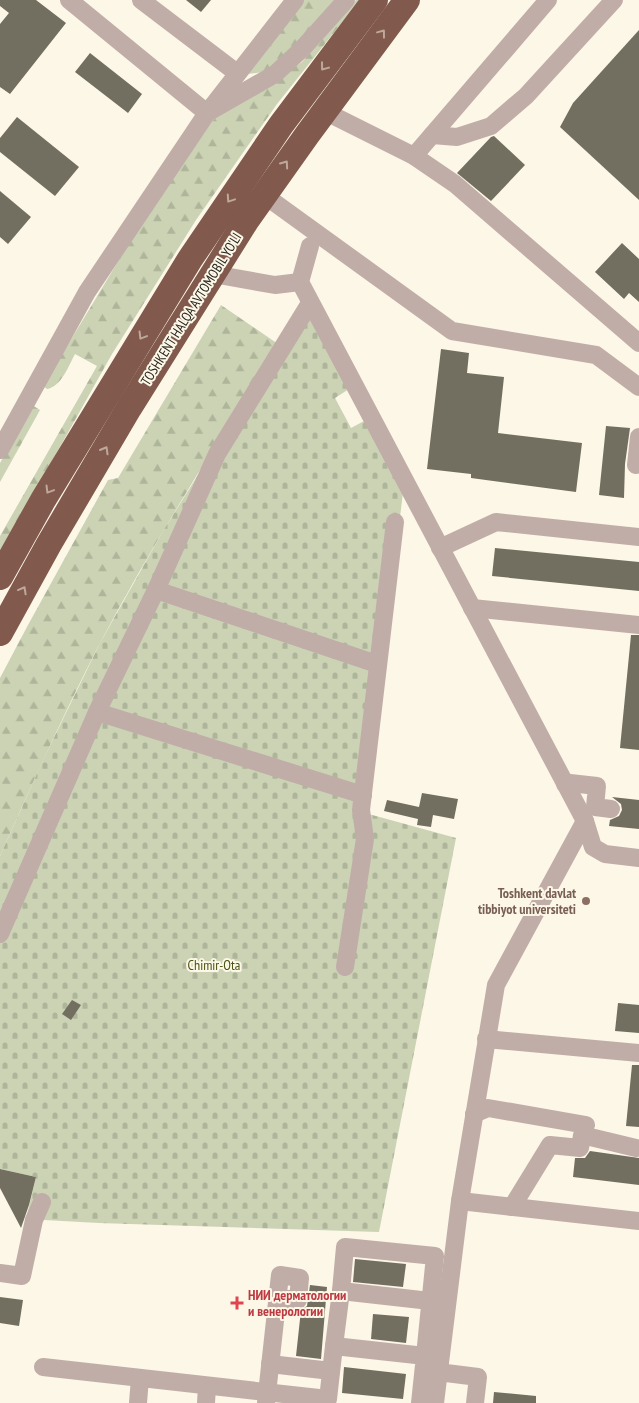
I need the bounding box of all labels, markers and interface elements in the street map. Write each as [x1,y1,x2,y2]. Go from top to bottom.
one-way arrow [376,30,384,39]
one-way arrow [321,61,330,71]
one-way arrow [279,161,288,170]
one-way arrow [226,194,236,203]
street label: TOSHKENT HALQA AVTOMOBIL YO'LI [137,229,245,389]
one-way arrow [138,330,148,339]
one-way arrow [99,446,109,455]
one-way arrow [46,485,56,494]
one-way arrow [17,586,27,595]
place label: Toshkent davlat tibbiyot universiteti [478,884,576,918]
marker: Toshkent davlat tibbiyot universiteti [580,895,592,907]
park label: Chimir-Ota [188,956,240,974]
place label: НИИ дерматологии и венерологии [248,1286,346,1320]
marker: НИИ дерматологии и венерологии [230,1296,244,1310]

